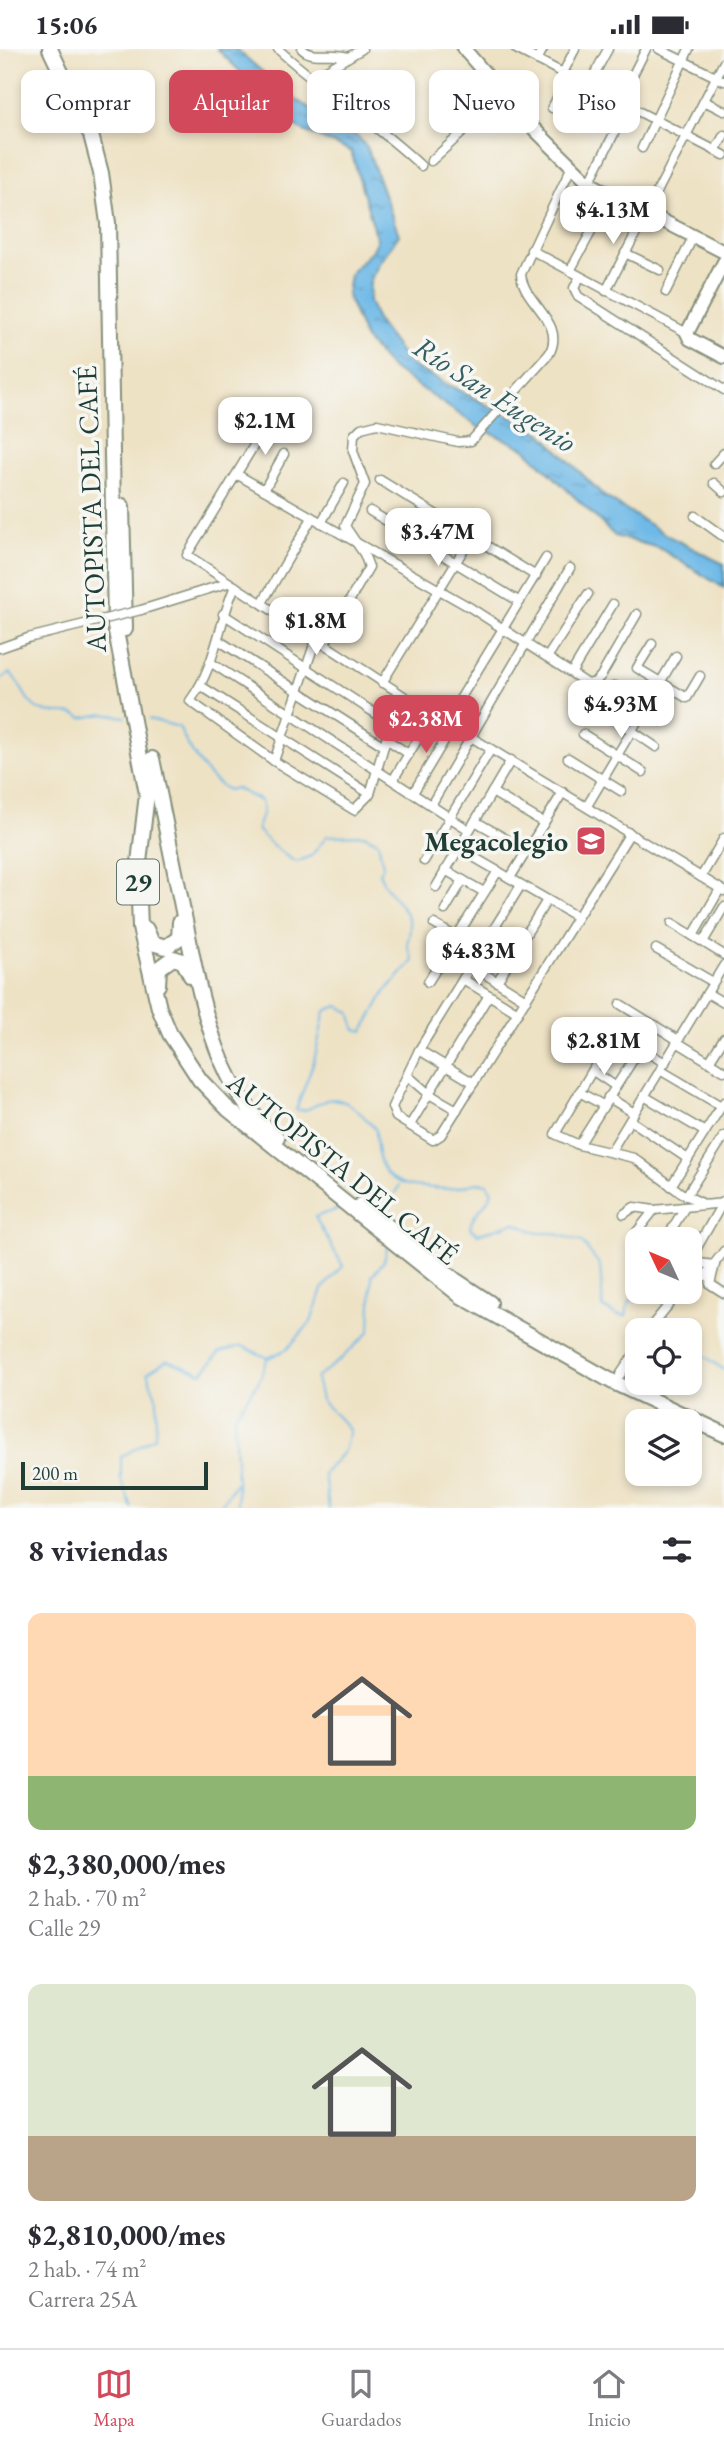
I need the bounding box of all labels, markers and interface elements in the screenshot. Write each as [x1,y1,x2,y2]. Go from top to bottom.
text: 15:06 [35,8,97,42]
chip: Comprar [21,70,155,133]
chip: Alquilar [169,70,293,133]
chip: Filtros [307,70,415,133]
chip: Nuevo [429,70,539,133]
chip: Piso [553,70,640,133]
pin: $4.13M [556,187,670,246]
text: $4.13M [576,194,650,224]
water label: Río San Eugenio [406,327,584,461]
street label: AUTOPISTA DEL CAFÉ [68,365,114,654]
pin: $2.1M [216,397,314,457]
text: $2.1M [234,405,296,435]
pin: $3.47M [381,509,495,568]
text: $3.47M [401,516,475,546]
pin: $1.8M [267,597,365,657]
text: $1.8M [285,605,347,635]
pin: $4.93M [564,681,678,740]
text: $4.93M [584,688,658,718]
pin: $2.38M [369,695,483,755]
text: $2.38M [389,703,463,733]
place label: Megacolegio [424,823,568,859]
school or university icon: Megacolegio [574,824,608,858]
road number: 29 [117,859,159,905]
pin: $4.83M [422,927,536,987]
text: $4.83M [442,935,516,965]
pin: $2.81M [547,1017,661,1077]
text: $2.81M [567,1025,641,1055]
street label: AUTOPISTA DEL CAFÉ [219,1063,466,1272]
north arrow [625,1227,702,1304]
map controls [625,1227,702,1486]
button: locate [625,1318,702,1395]
button: layers [625,1409,702,1486]
scale bar [21,1459,208,1491]
text: 200 m [32,1461,78,1486]
text: 8 viviendas [28,1531,168,1570]
icon: filters [658,1531,696,1569]
icon: home [299,1658,425,1784]
text: $2,380,000/mes [28,1844,226,1883]
text: 2 hab. · 70 m² [28,1883,147,1913]
text: Calle 29 [28,1913,100,1943]
icon: home [299,2029,425,2155]
text: $2,810,000/mes [28,2215,226,2254]
text: 2 hab. · 74 m² [28,2254,147,2284]
text: Carrera 25A [28,2284,137,2314]
tab: Mapa [93,2365,135,2432]
tab: Guardados [321,2365,401,2432]
tab: Inicio [588,2365,631,2432]

